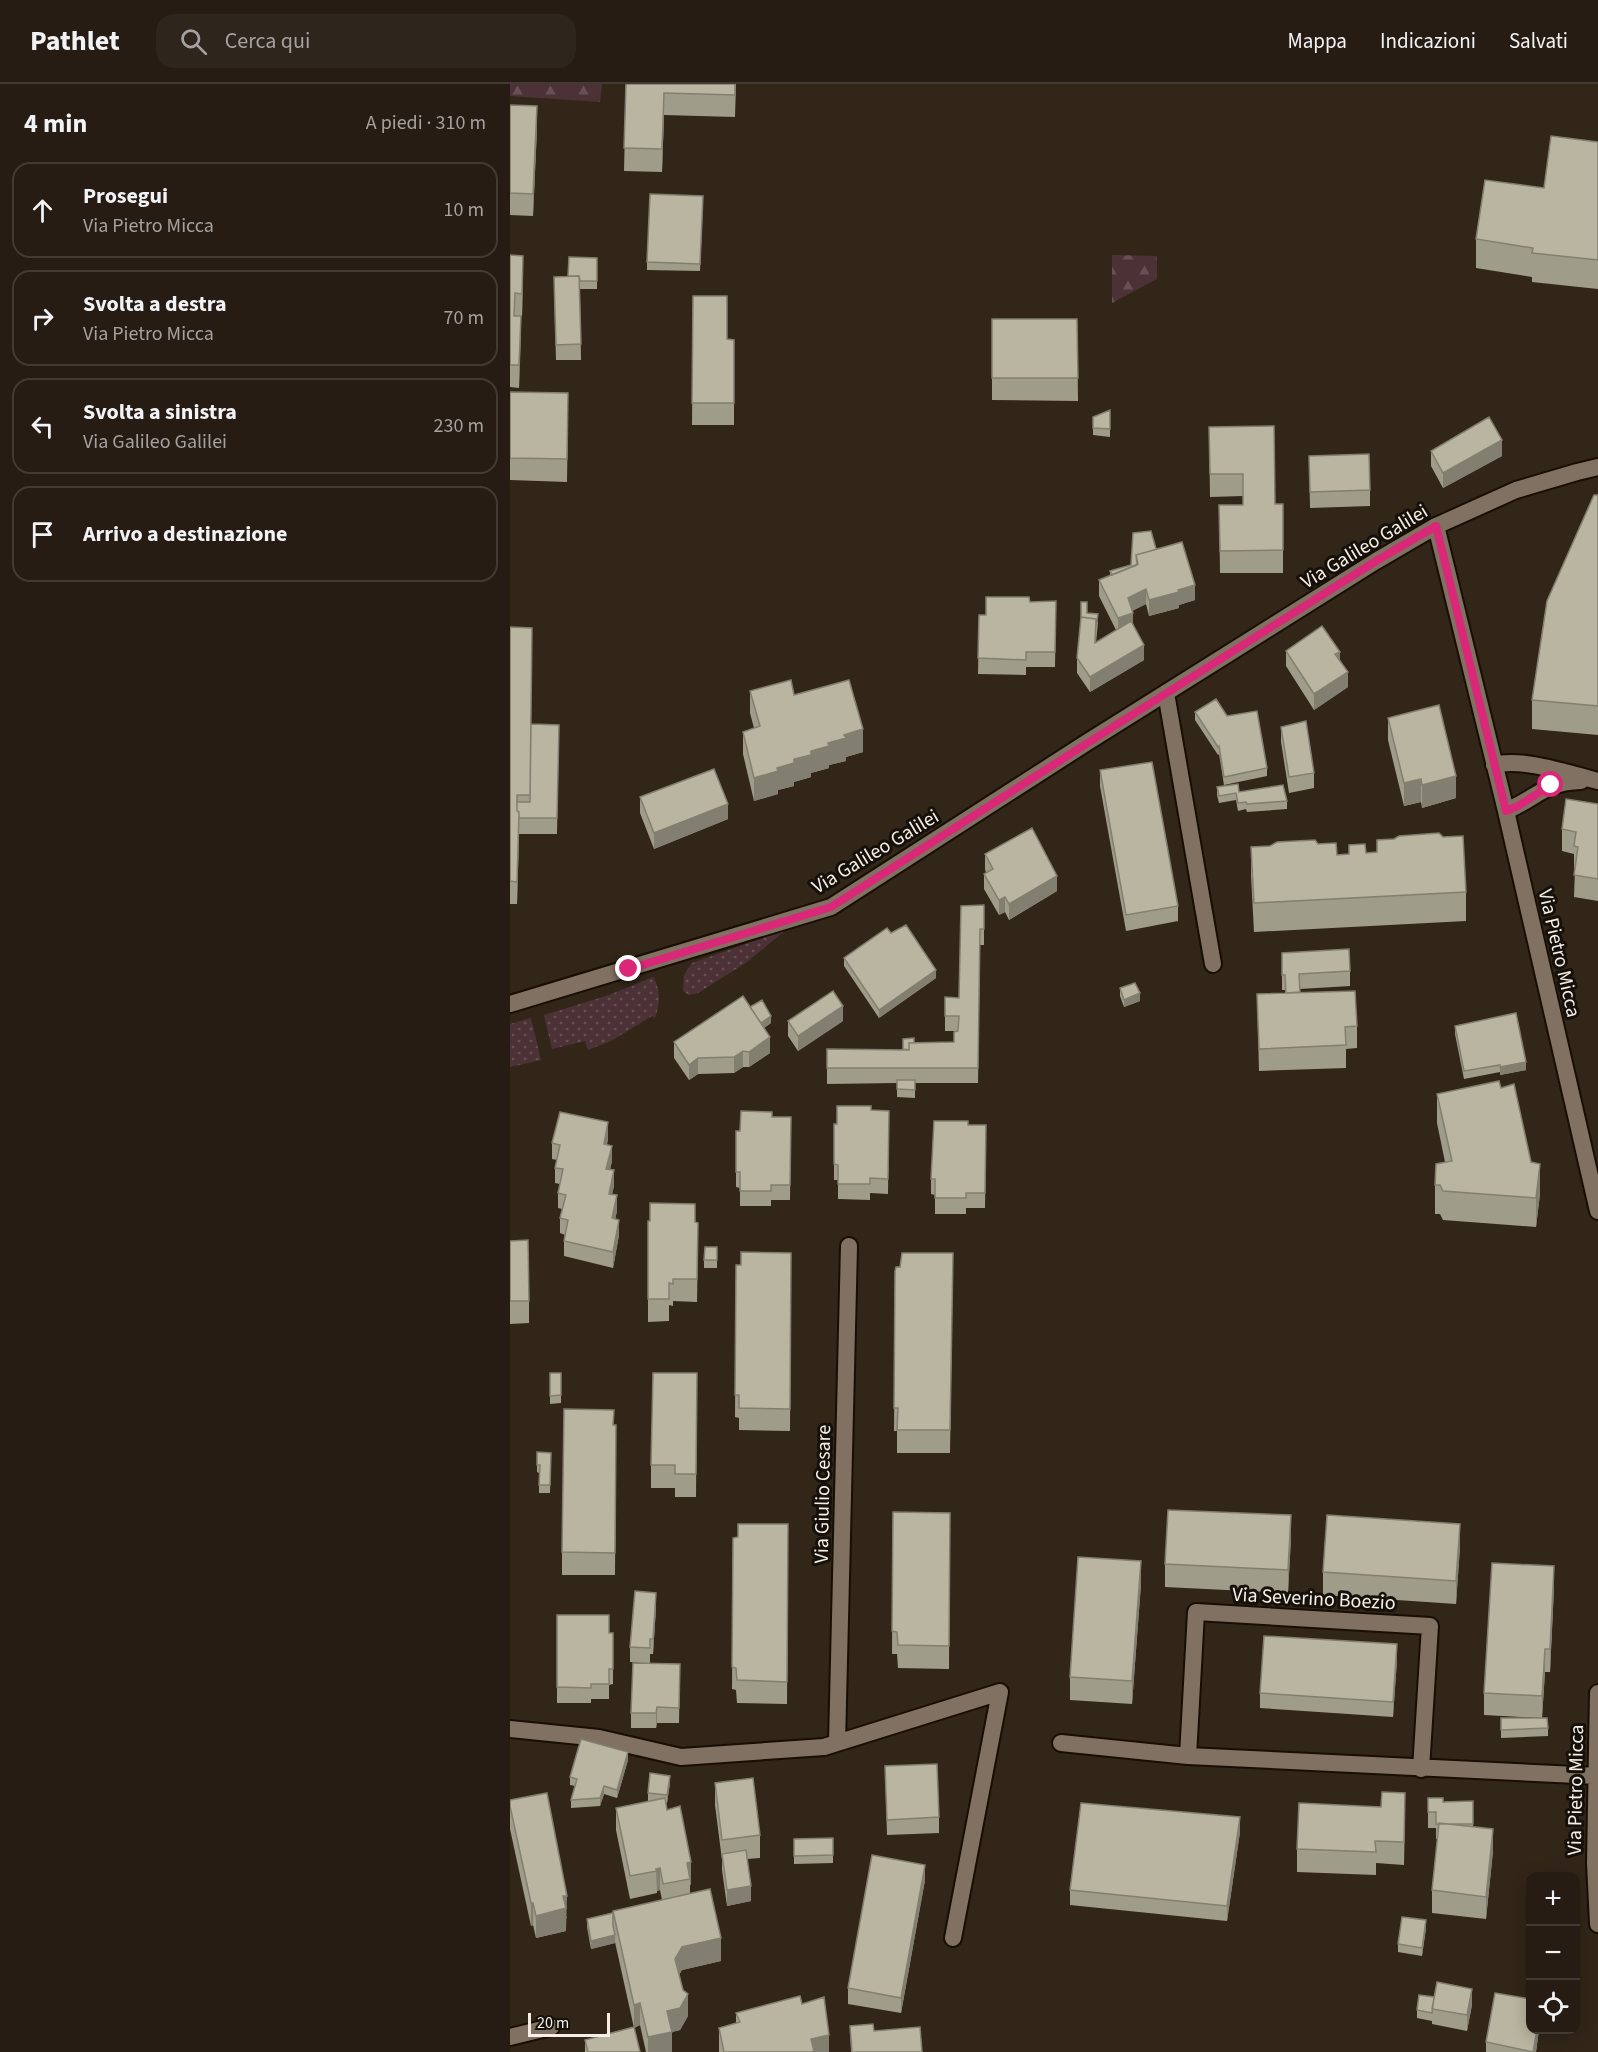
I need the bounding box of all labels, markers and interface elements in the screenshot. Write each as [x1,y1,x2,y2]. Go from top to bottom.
search box [156,14,576,68]
text: Pathlet [30,21,120,61]
icon: search [177,25,210,58]
text: Cerca qui [225,25,310,57]
text: Mappa [1288,26,1347,56]
text: Indicazioni [1380,26,1476,56]
text: Salvati [1509,26,1568,56]
text: 4 min [24,105,87,142]
text: A piedi · 310 m [366,109,486,137]
text: Prosegui [83,180,168,212]
icon: ahead [26,194,59,227]
text: 10 m [444,196,484,224]
text: Via Pietro Micca [83,212,214,240]
text: Svolta a destra [83,288,227,320]
icon: right [26,302,59,335]
text: 70 m [444,304,484,332]
text: Via Pietro Micca [83,320,214,348]
text: Svolta a sinistra [83,396,237,428]
icon: left [26,410,59,443]
text: 230 m [434,412,484,440]
text: Via Galileo Galilei [83,428,227,456]
street label: Via Galileo Galilei [1296,498,1433,596]
icon: arrive [26,518,59,551]
text: Arrivo a destinazione [83,518,288,550]
route start [1537,771,1563,797]
street label: Via Galileo Galilei [807,803,944,901]
street label: Via Pietro Micca [1531,886,1587,1020]
route end [615,955,641,981]
street label: Via Giulio Cesare [808,1424,838,1564]
street label: Via Severino Boezio [1232,1581,1396,1617]
street label: Via Pietro Micca [1561,1724,1591,1856]
map controls [1526,1872,1580,2034]
button: + [1526,1872,1580,1926]
button: − [1526,1926,1580,1980]
button: locate [1526,1980,1580,2034]
scale bar [528,2010,610,2038]
text: 20 m [537,2012,569,2034]

